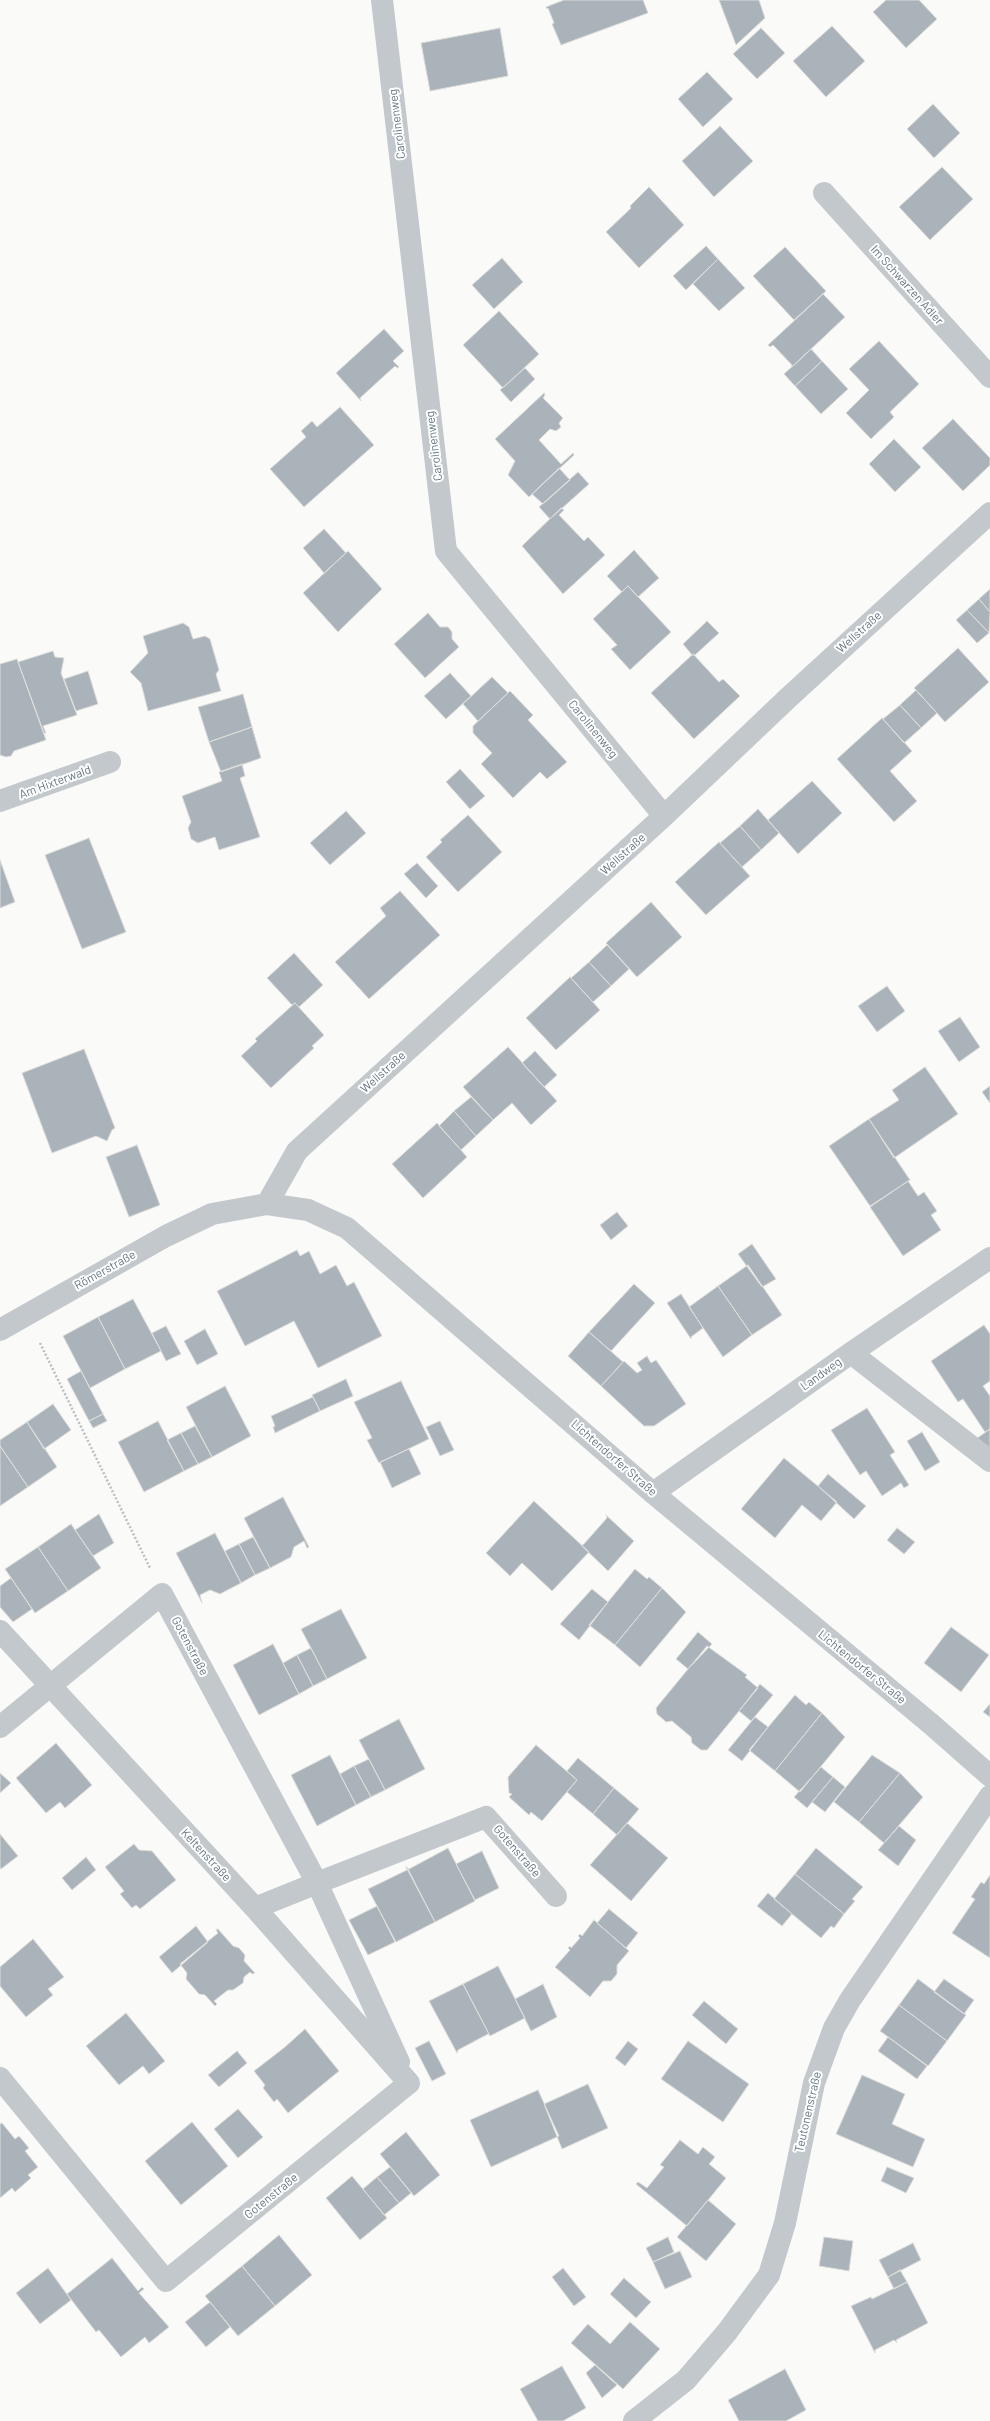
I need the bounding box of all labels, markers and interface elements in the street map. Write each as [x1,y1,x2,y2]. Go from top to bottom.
street label: Carolinenweg [386,88,408,160]
street label: Im Schwarzen Adler [868,242,946,328]
street label: Carolinenweg [423,410,445,482]
street label: Wellstraße [834,608,884,656]
street label: Carolinenweg [565,697,621,761]
street label: Am Hixterwald [17,762,93,802]
street label: Wellstraße [598,830,648,878]
street label: Wellstraße [358,1048,408,1096]
street label: Römerstraße [72,1247,138,1293]
street label: Landweg [798,1354,844,1394]
street label: Lichtendorfer Straße [568,1417,660,1499]
street label: Gotenstraße [168,1614,212,1678]
street label: Lichtendorfer Straße [815,1627,909,1707]
street label: Gotenstraße [490,1822,544,1880]
street label: Keltenstraße [178,1826,234,1884]
street label: Teutonenstraße [792,2070,824,2154]
street label: Gotenstraße [241,2170,301,2222]

